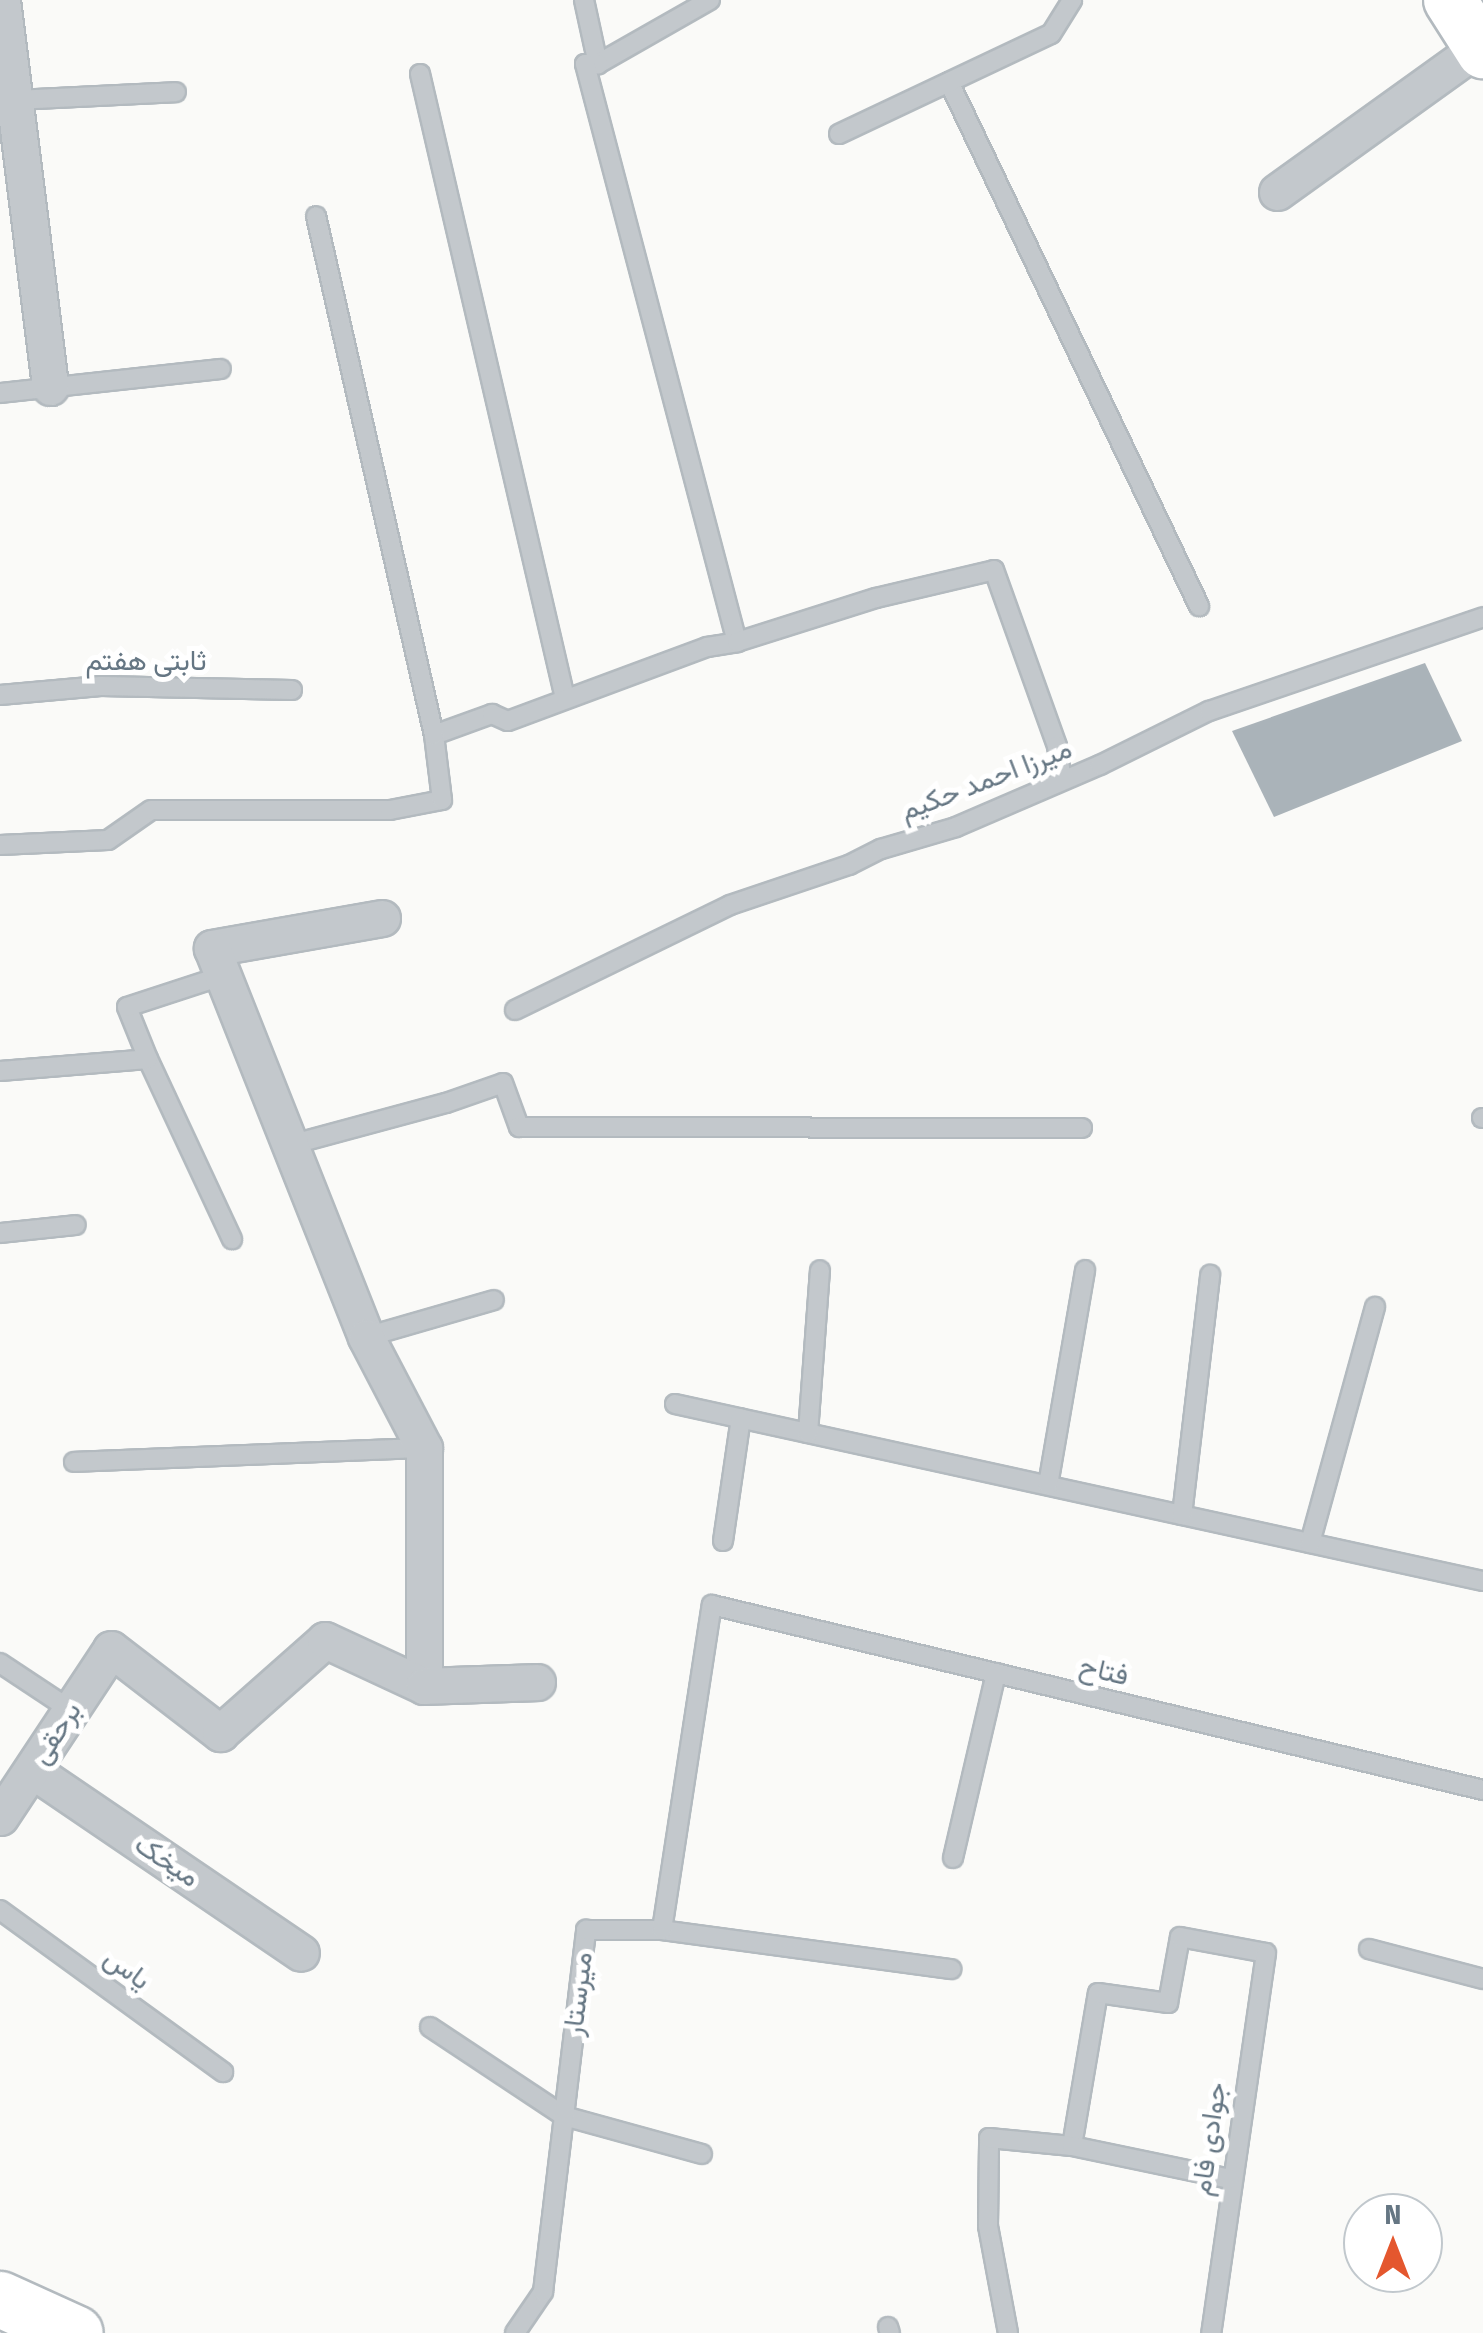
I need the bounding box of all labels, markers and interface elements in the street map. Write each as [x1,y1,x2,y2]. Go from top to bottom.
street label: ثابتی هفتم [86,644,206,678]
street label: میرزا احمد حکیم [896,732,1076,828]
street label: فتاح [1076,1649,1132,1693]
street label: برحقی [23,1695,89,1771]
street label: میخک [128,1827,206,1895]
street label: یاس [97,1941,157,1997]
street label: میرستار [556,1950,600,2038]
street label: جوادی فام [1184,2080,1234,2198]
north arrow [1343,2193,1443,2293]
text: N [1385,2198,1401,2231]

